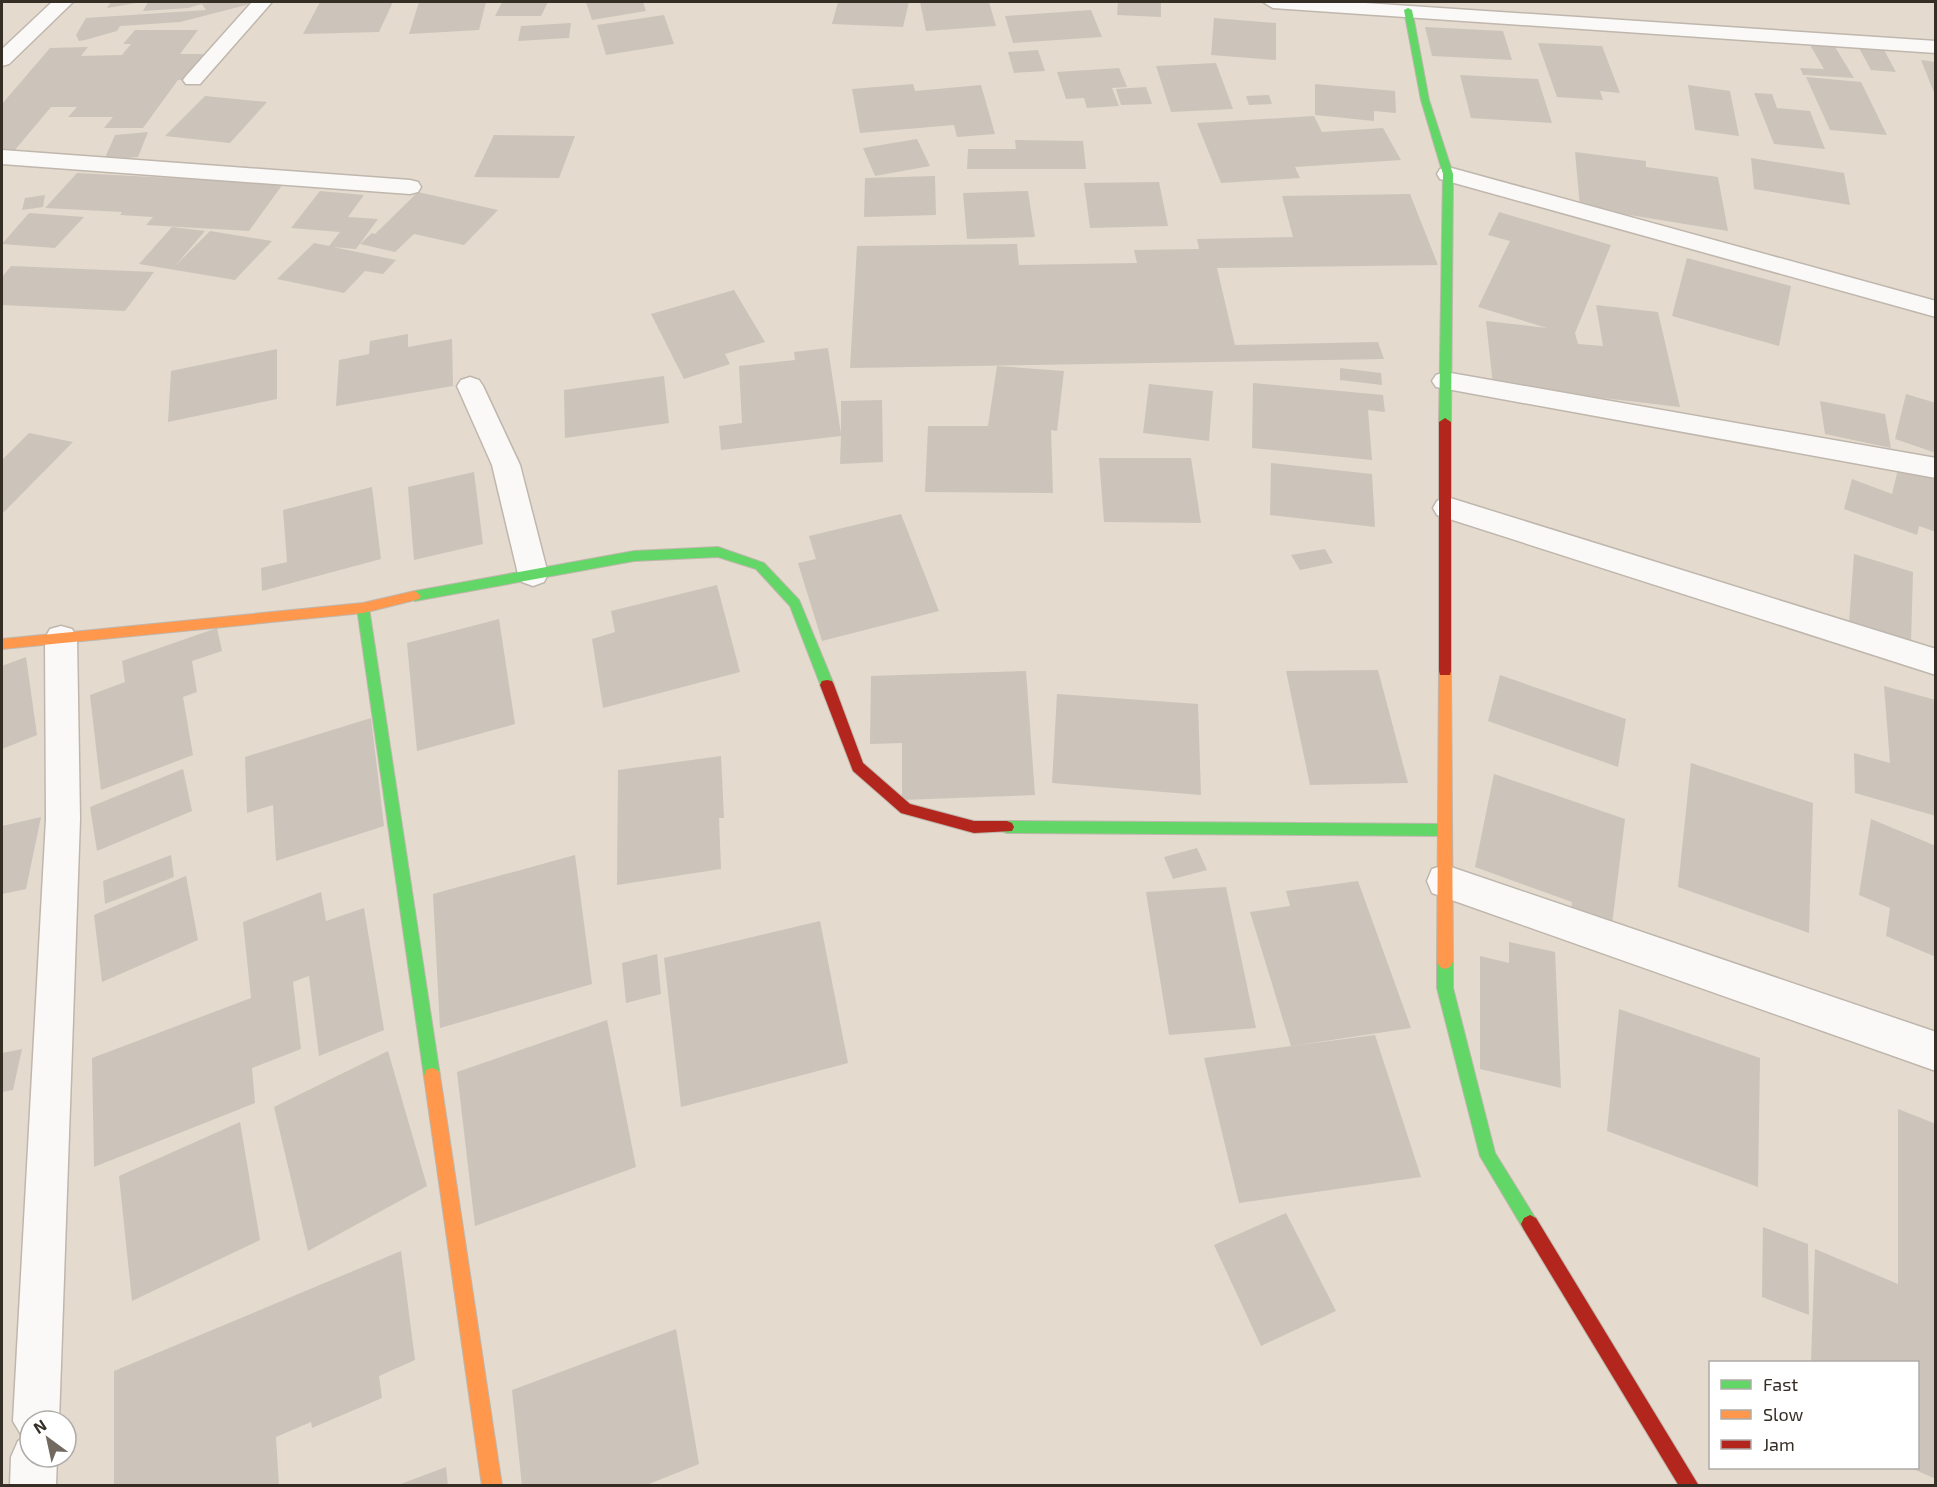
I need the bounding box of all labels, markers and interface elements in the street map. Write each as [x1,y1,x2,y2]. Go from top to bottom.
legend [1709,1361,1919,1469]
text: Fast [1763,1373,1798,1395]
text: Slow [1763,1403,1804,1425]
north arrow [18,1409,78,1469]
text: N [30,1415,50,1437]
text: Jam [1763,1433,1795,1455]

